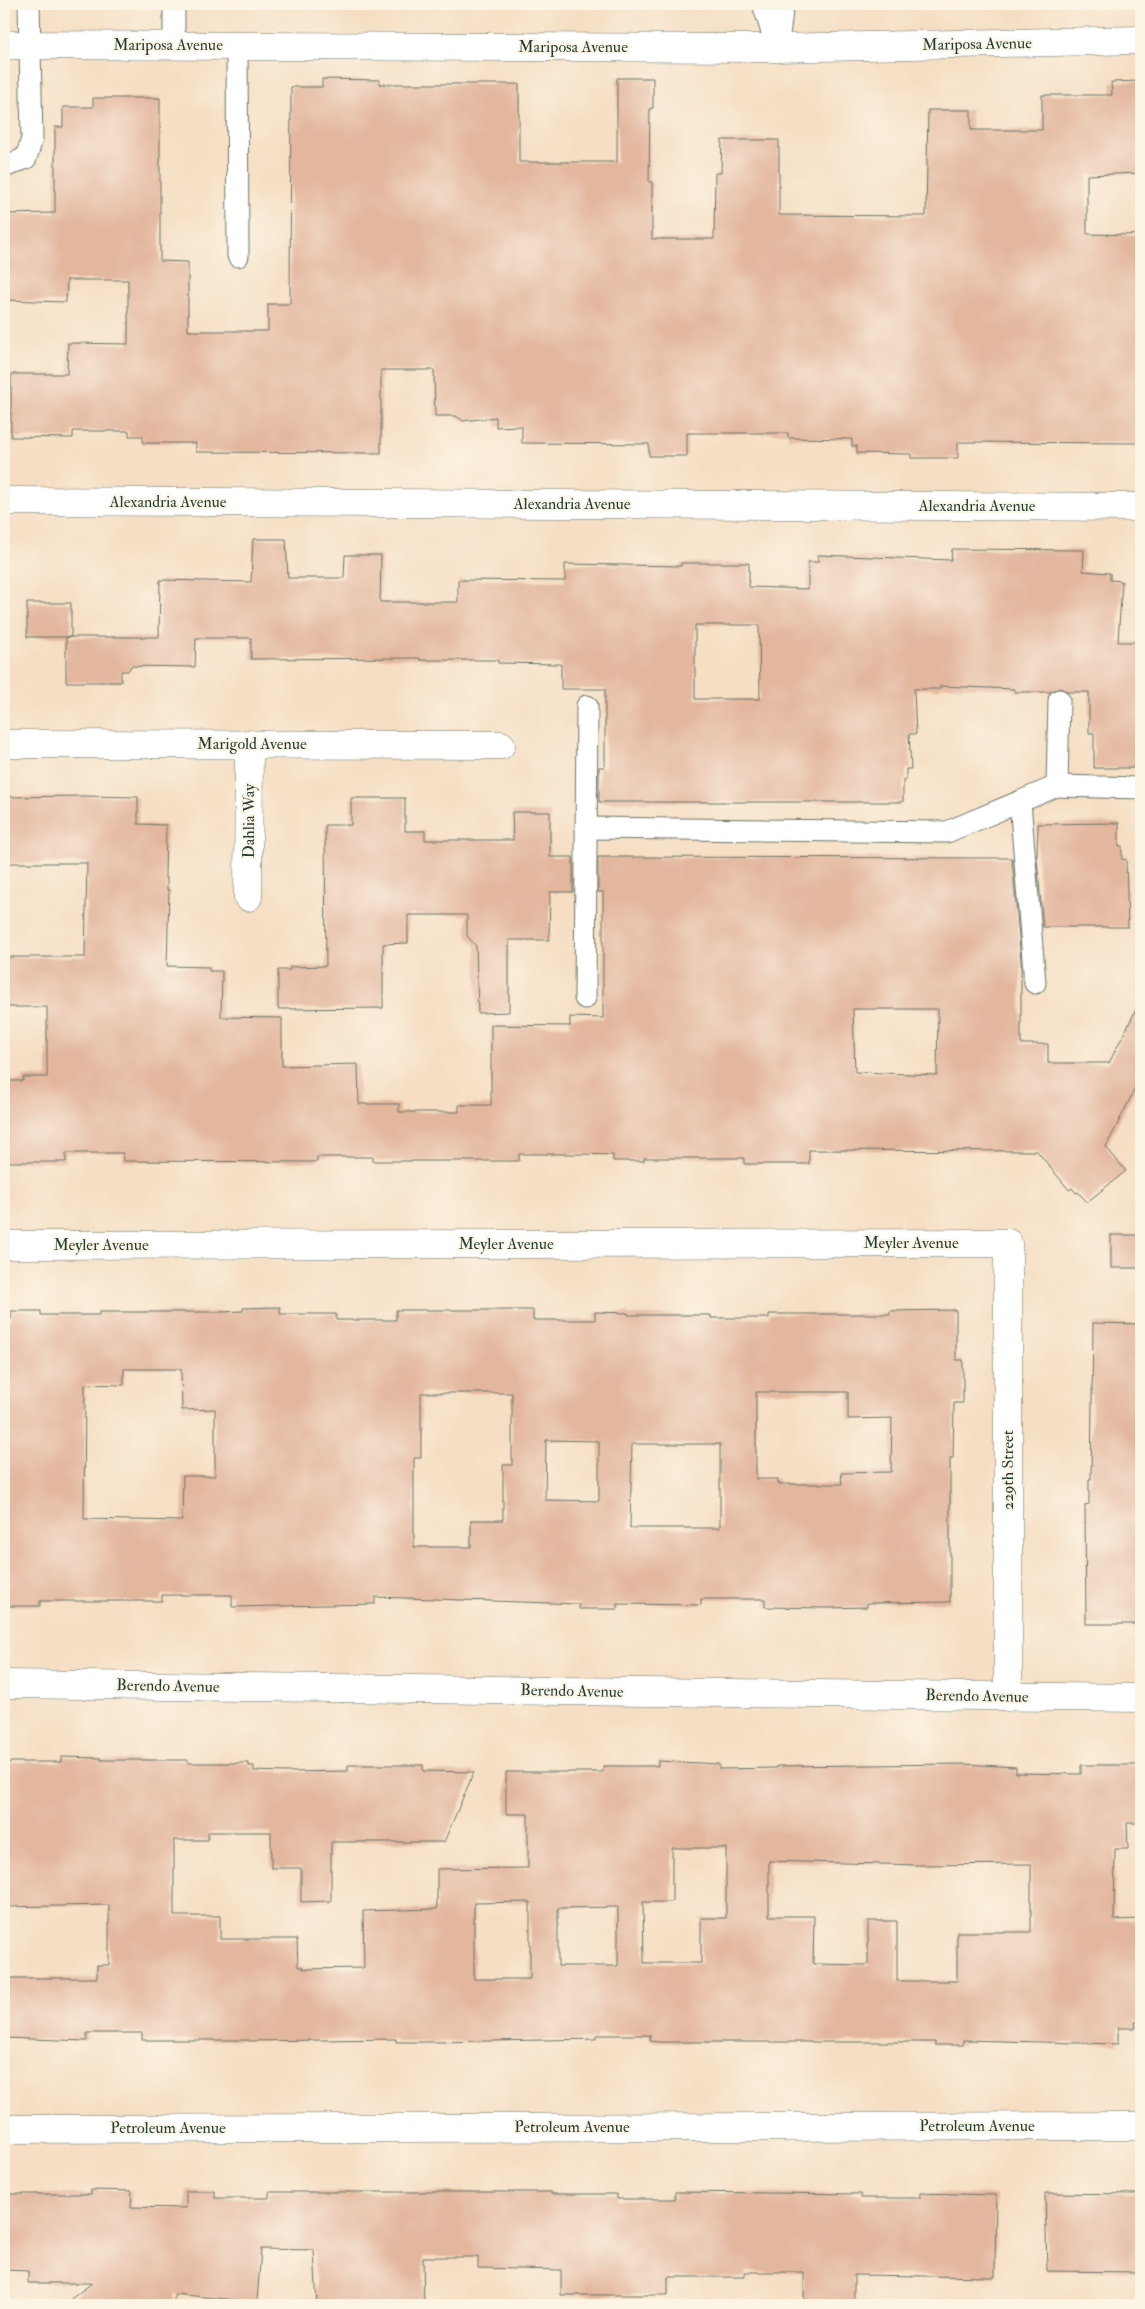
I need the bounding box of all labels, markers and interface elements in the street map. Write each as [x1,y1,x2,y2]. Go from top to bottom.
street label: Mariposa Avenue [922,33,1032,56]
street label: Mariposa Avenue [113,35,223,56]
street label: Mariposa Avenue [518,37,628,58]
street label: Alexandria Avenue [108,492,227,512]
street label: Alexandria Avenue [512,494,631,514]
street label: Alexandria Avenue [917,496,1036,516]
street label: Marigold Avenue [197,734,307,754]
street label: Dahlia Way [239,783,259,858]
street label: Meyler Avenue [863,1233,959,1253]
street label: Meyler Avenue [458,1234,554,1254]
street label: Meyler Avenue [53,1235,149,1255]
street label: 229th Street [998,1430,1018,1510]
street label: Berendo Avenue [116,1675,220,1697]
street label: Berendo Avenue [520,1680,624,1702]
street label: Berendo Avenue [925,1685,1029,1707]
street label: Petroleum Avenue [919,2116,1035,2136]
street label: Petroleum Avenue [514,2117,630,2137]
street label: Petroleum Avenue [110,2118,226,2138]

